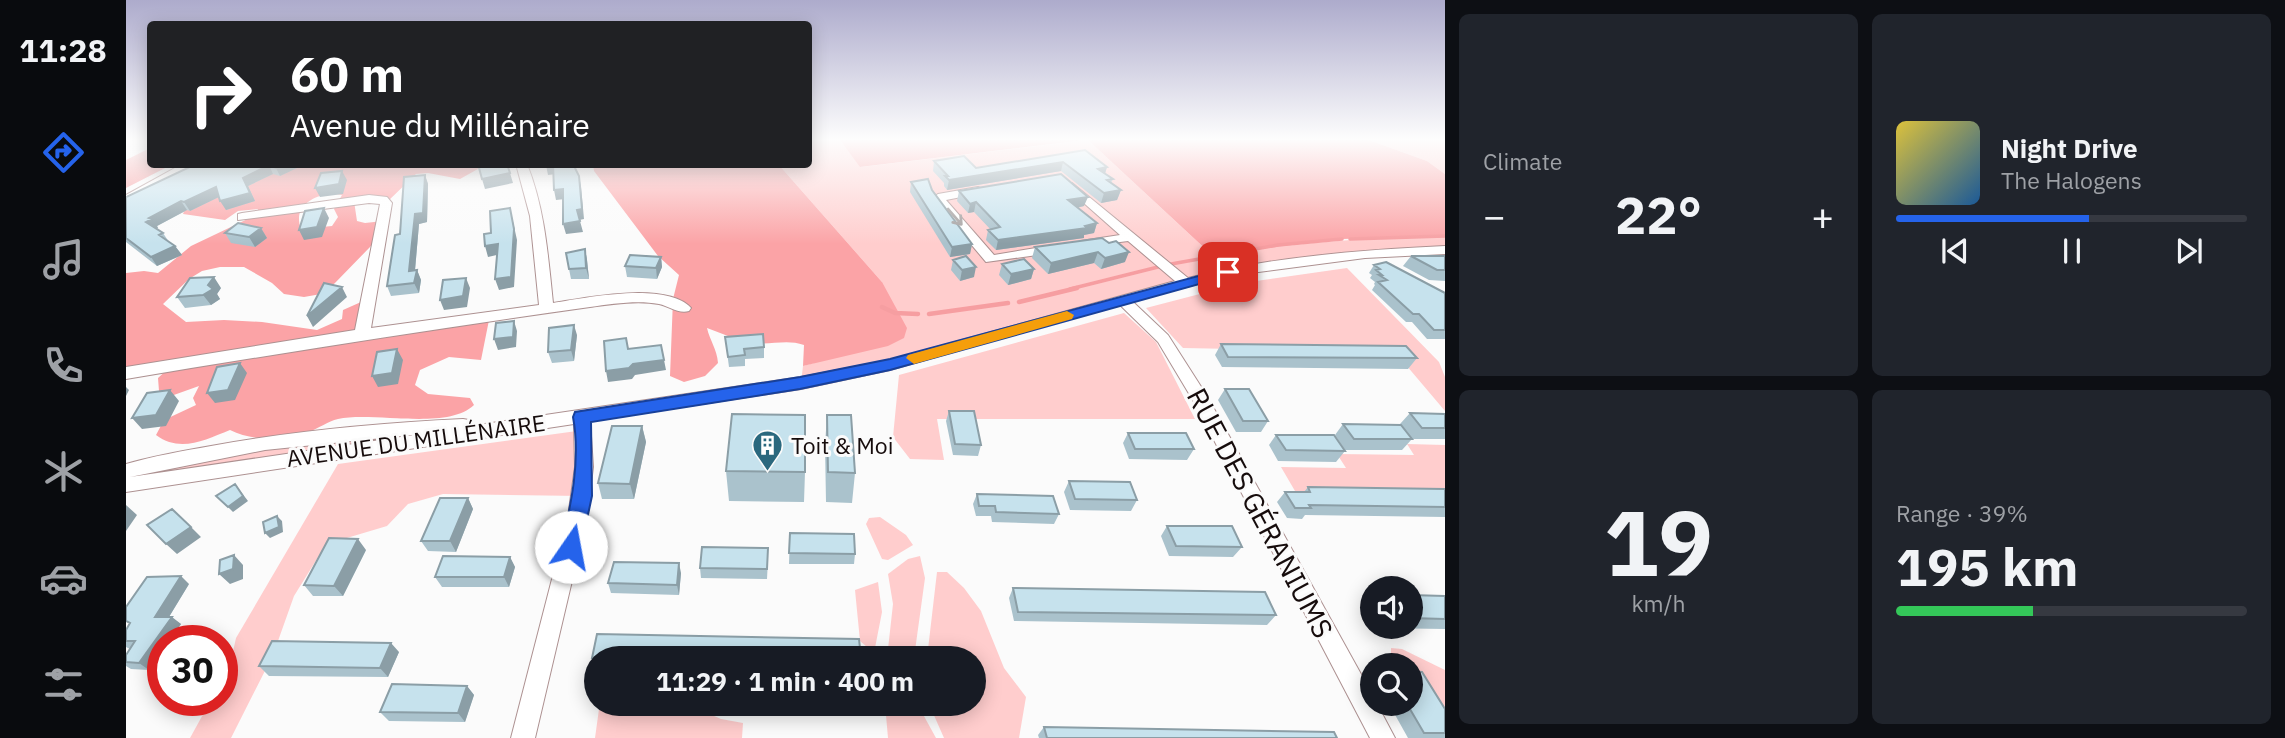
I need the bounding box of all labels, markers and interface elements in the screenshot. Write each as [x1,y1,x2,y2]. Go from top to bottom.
text: 11:28 [19,29,107,71]
text: 60 m [290,42,404,105]
icon: right [175,49,266,140]
text: Avenue du Millénaire [290,104,590,146]
icon: directions [39,128,88,177]
text: Night Drive [2001,131,2138,165]
text: Climate [1483,146,1562,176]
text: The Halogens [2001,165,2142,195]
text: 22° [1615,181,1702,248]
text: − [1483,191,1506,240]
text: + [1811,191,1834,240]
one-way arrow [947,208,963,226]
icon: previous [1936,232,1974,270]
icon: pause [2053,232,2091,270]
icon: next [2170,232,2208,270]
icon: music [39,235,88,284]
pin [1198,242,1258,302]
icon: arrive [1209,253,1247,291]
icon: phone [39,341,88,390]
street label: RUE DES GÉRANIUMS [1179,381,1342,644]
street label: AVENUE DU MILLÉNAIRE [285,407,547,473]
building icon: Toit & Moi [751,429,785,473]
place label: Toit & Moi [791,430,894,460]
icon: climate [39,447,88,496]
text: 19 [1604,483,1713,601]
text: Range · 39% [1896,498,2028,528]
position arrow [534,510,608,584]
text: 195 km [1896,533,2078,600]
icon: car [39,554,88,603]
map controls [1360,576,1423,716]
button: sound [1360,576,1423,639]
text: km/h [1631,588,1686,618]
speed limit sign: 30 [147,625,238,716]
button: search [1360,653,1423,716]
icon: filters [39,660,88,709]
text: 11:29 · 1 min · 400 m [656,664,914,698]

